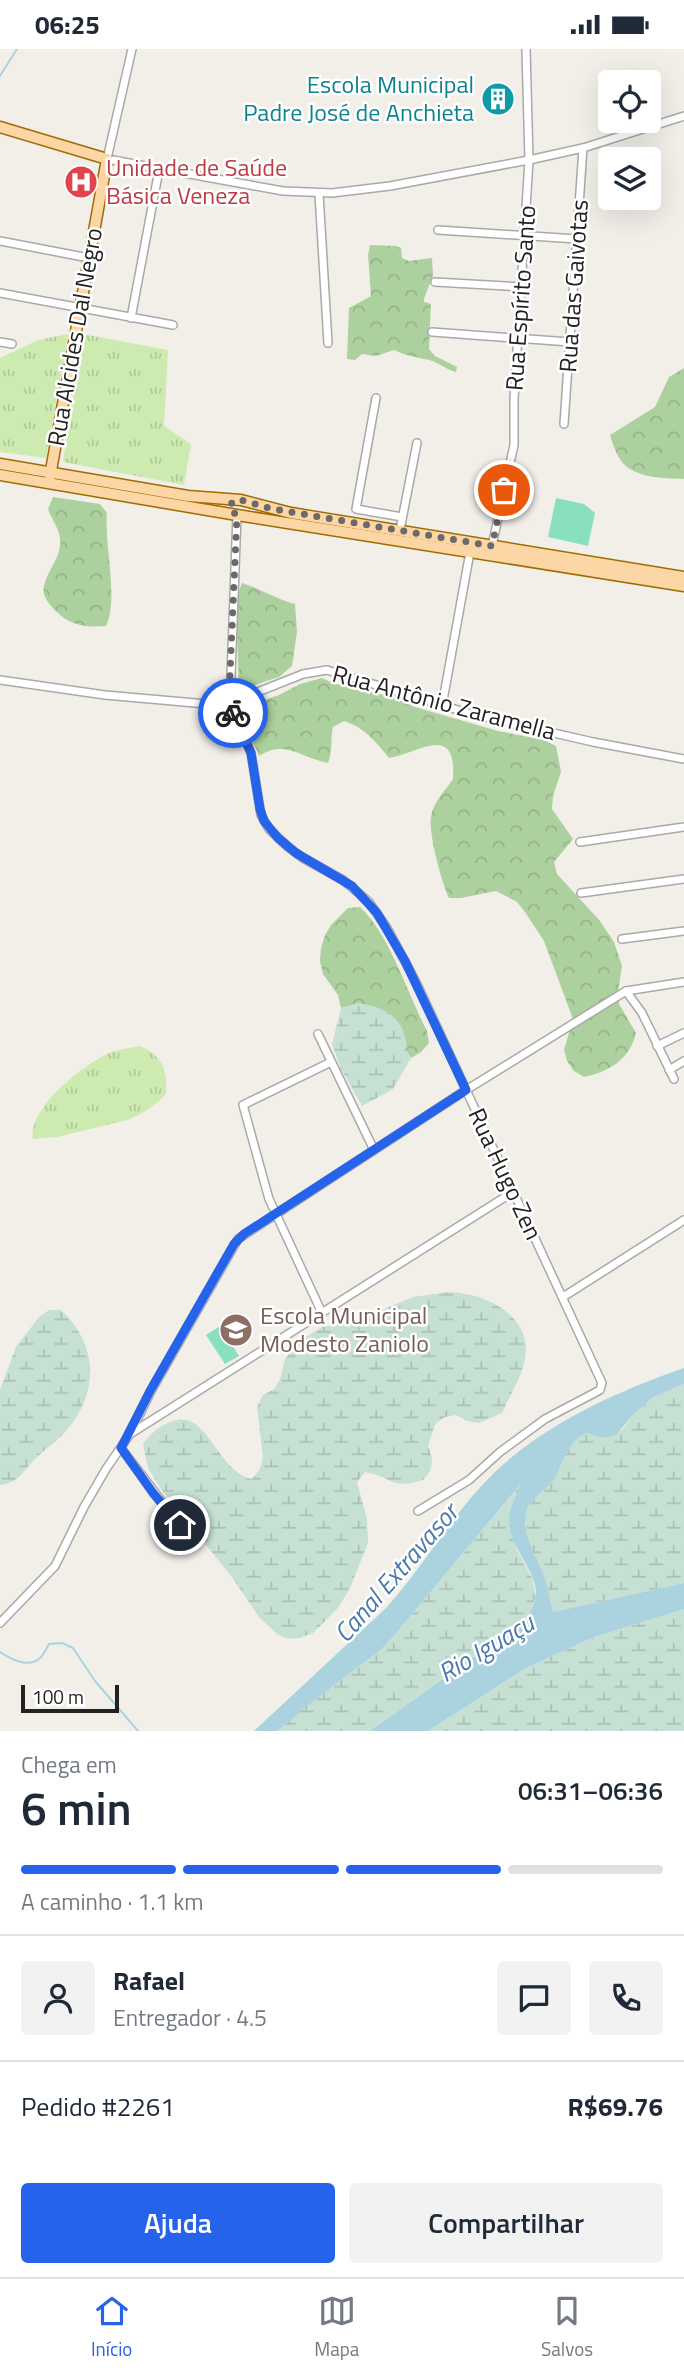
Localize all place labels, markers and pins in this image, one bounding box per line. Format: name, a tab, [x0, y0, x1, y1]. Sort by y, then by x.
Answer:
place label: Escola Municipal Padre José de Anchieta	[243, 66, 474, 130]
building icon: Escola Municipal Padre José de Anchieta	[479, 80, 517, 118]
place label: Unidade de Saúde Básica Veneza	[106, 149, 287, 213]
hospital icon: Unidade de Saúde Básica Veneza	[62, 163, 100, 201]
pin	[474, 460, 534, 520]
place label: Escola Municipal Modesto Zaniolo	[260, 1297, 429, 1361]
school or university icon: Escola Municipal Modesto Zaniolo	[217, 1311, 255, 1349]
pin	[150, 1495, 210, 1555]

